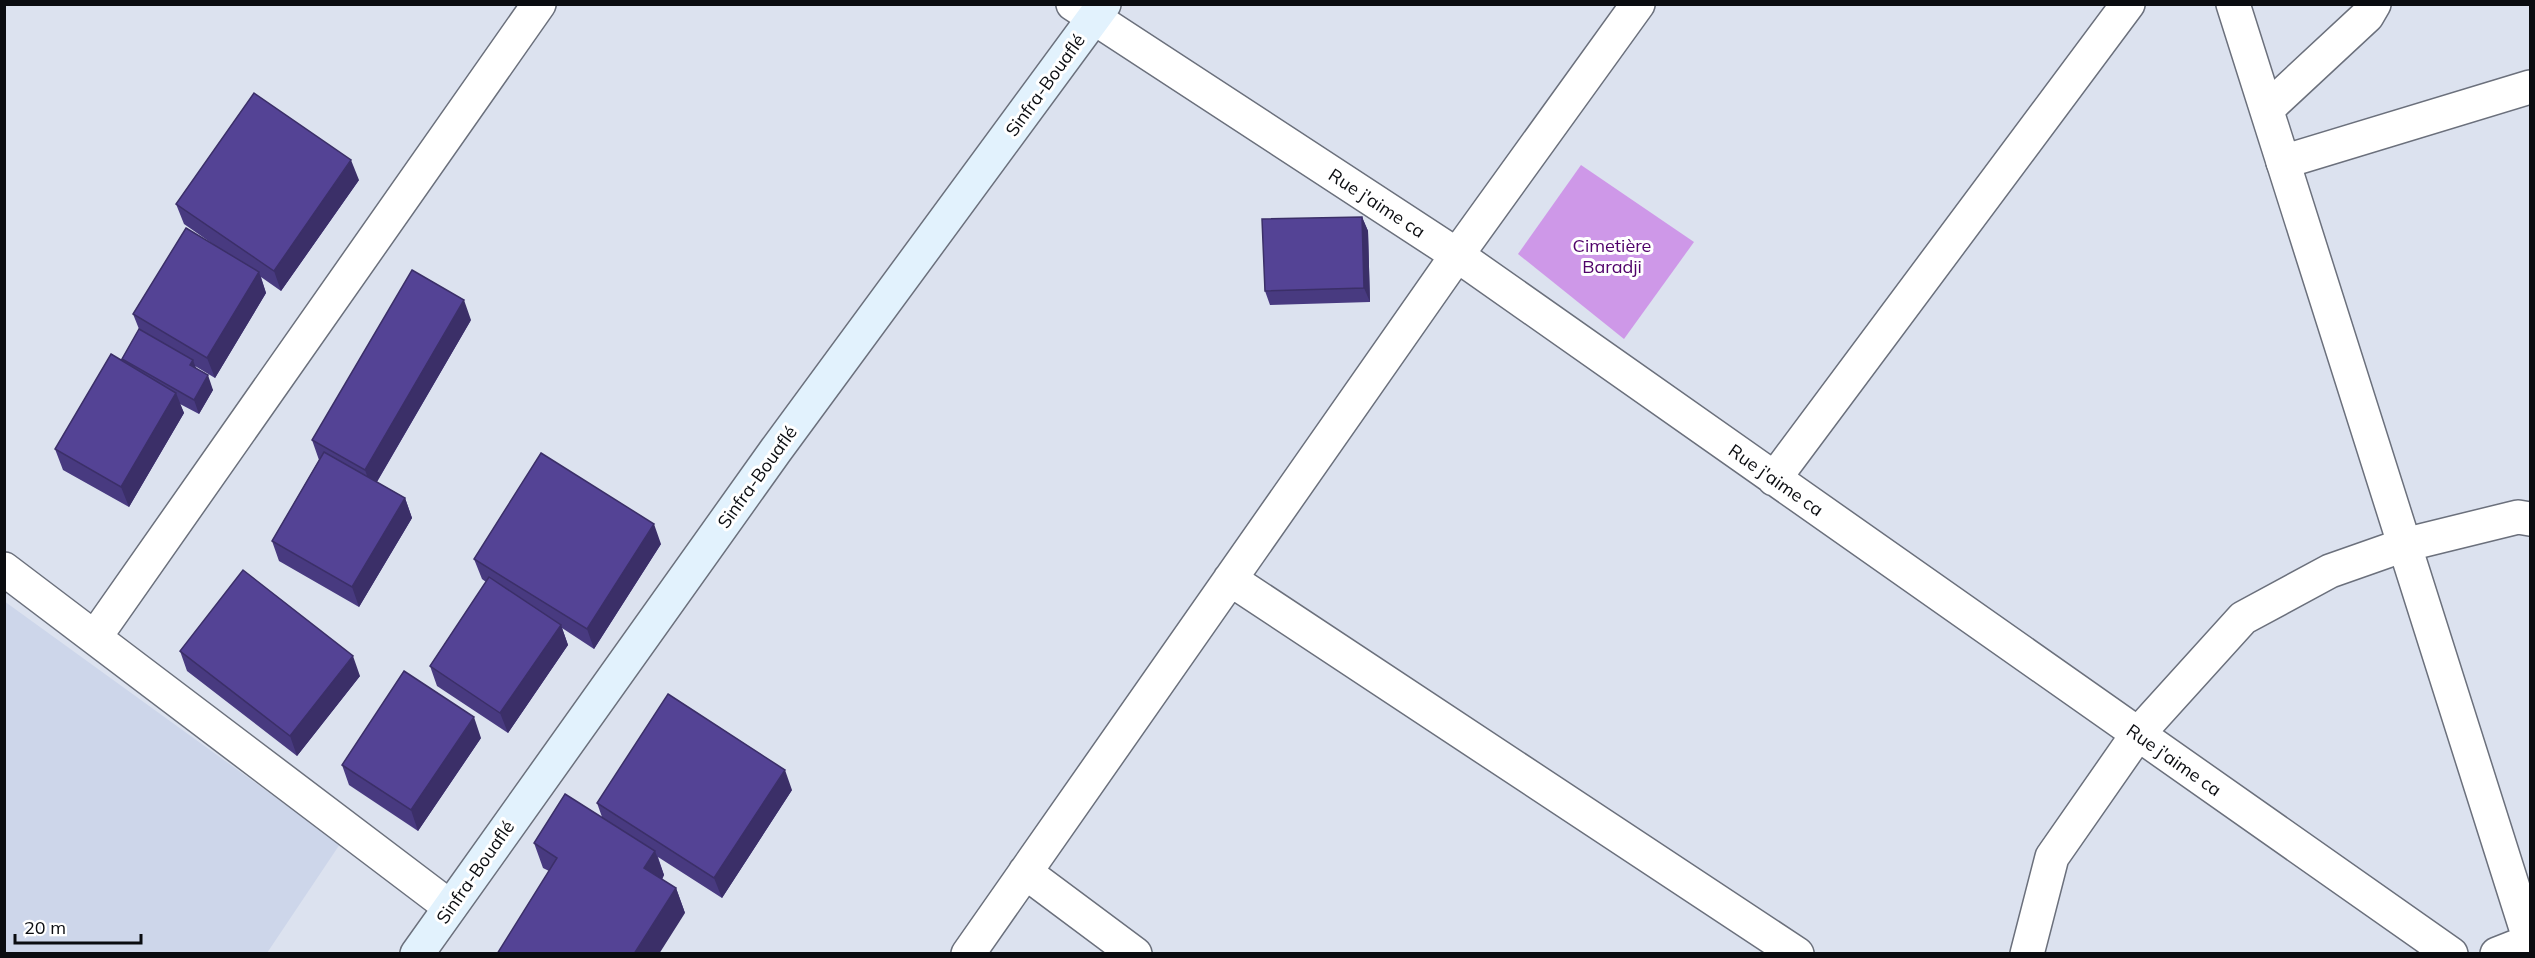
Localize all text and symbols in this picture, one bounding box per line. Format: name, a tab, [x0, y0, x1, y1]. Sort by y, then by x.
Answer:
street label: Sinfra-Bouaflé	[1000, 29, 1090, 141]
street label: Rue j'aime ca	[1324, 163, 1430, 243]
park label: Cimetière Baradji	[1573, 234, 1651, 278]
street label: Sinfra-Bouaflé	[712, 421, 802, 533]
street label: Rue j'aime ca	[1724, 439, 1828, 521]
street label: Rue j'aime ca	[2122, 719, 2226, 801]
street label: Sinfra-Bouaflé	[431, 816, 519, 928]
scale bar	[15, 907, 141, 945]
text: 20 m	[24, 916, 66, 939]

